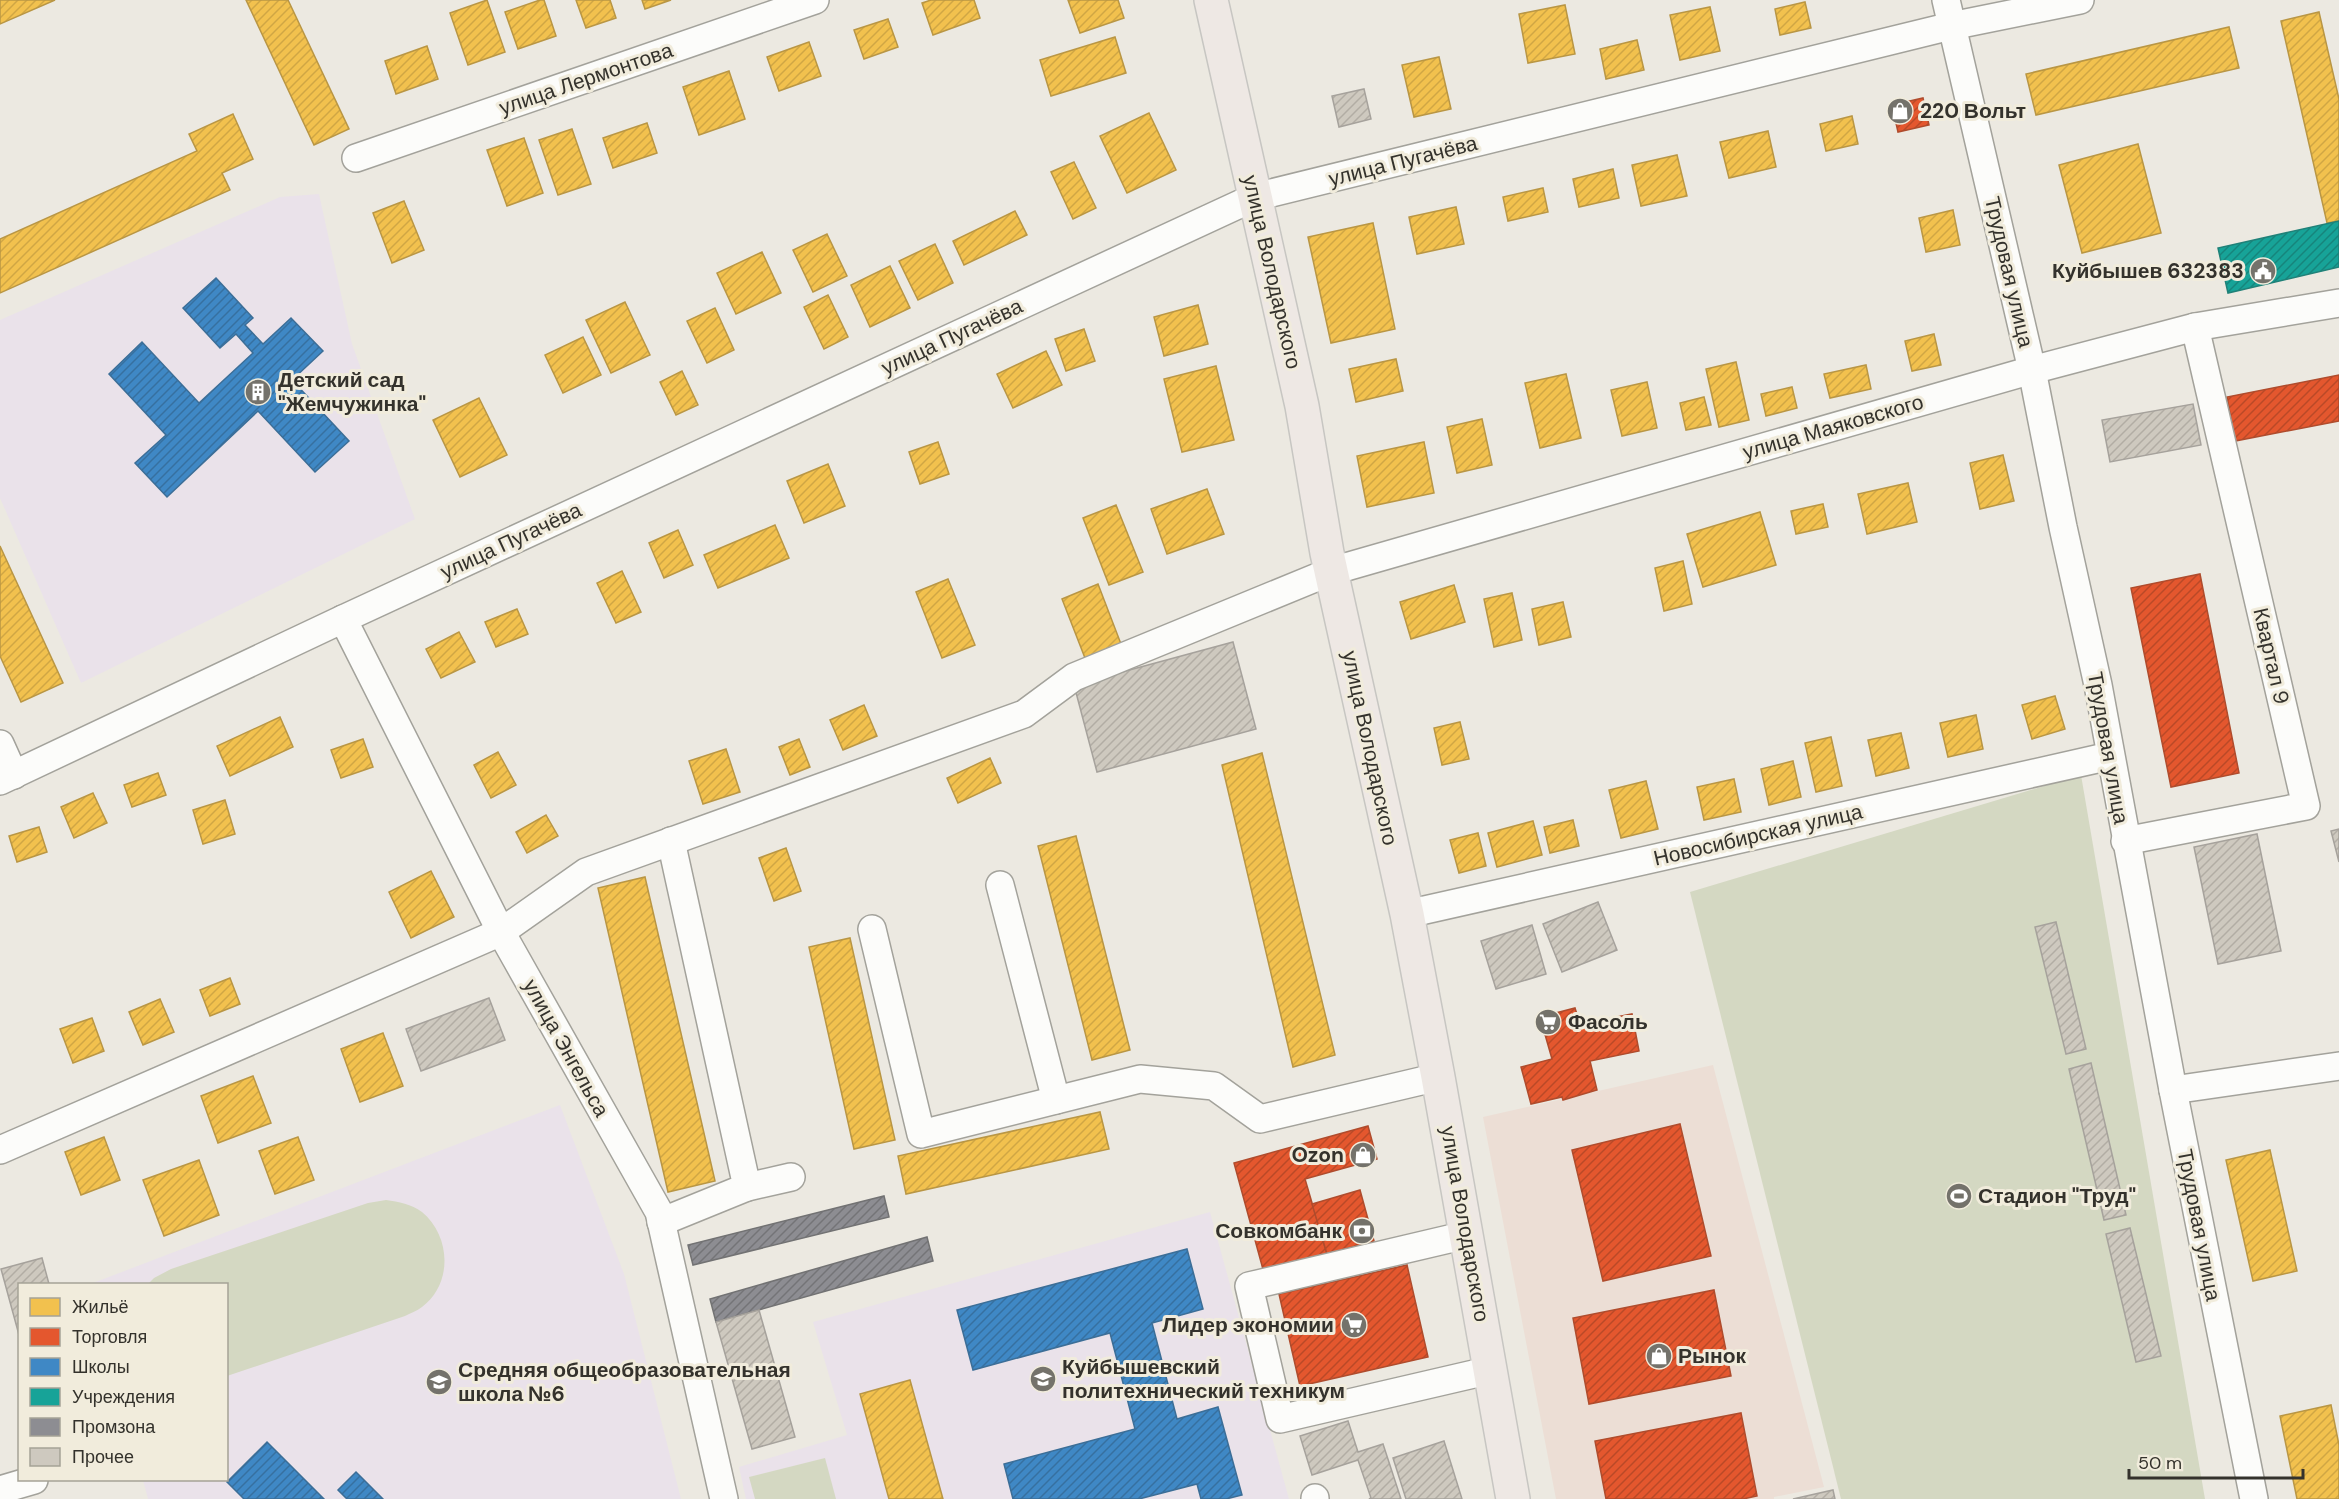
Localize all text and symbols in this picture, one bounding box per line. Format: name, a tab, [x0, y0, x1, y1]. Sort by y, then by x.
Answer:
street label: улица Лермонтова	[495, 36, 677, 122]
shop icon: 220 Вольт	[1885, 96, 1915, 126]
place label: 220 Вольт	[1920, 97, 2026, 125]
street label: улица Пугачёва	[1326, 129, 1481, 193]
street label: улица Володарского	[1236, 172, 1308, 372]
street label: Трудовая улица	[1978, 194, 2040, 351]
public building icon: Куйбышев 632383	[2248, 256, 2278, 286]
place label: Куйбышев 632383	[2052, 257, 2244, 285]
street label: улица Пугачёва	[877, 292, 1027, 382]
place label: Детский сад "Жемчужинка"	[278, 366, 426, 418]
building icon: Детский сад "Жемчужинка"	[243, 377, 273, 407]
street label: улица Маяковского	[1739, 388, 1927, 466]
street label: улица Пугачёва	[436, 496, 586, 586]
street label: Квартал 9	[2246, 605, 2296, 707]
street label: улица Володарского	[1336, 648, 1404, 848]
street label: Трудовая улица	[2081, 670, 2135, 827]
street label: Новосибирская улица	[1651, 797, 1866, 873]
street label: улица Энгельса	[517, 974, 616, 1122]
supermarket icon: Фасоль	[1533, 1007, 1563, 1037]
place label: Фасоль	[1568, 1008, 1648, 1036]
street label: улица Володарского	[1434, 1124, 1496, 1324]
shop icon: Ozon	[1348, 1140, 1378, 1170]
place label: Ozon	[1291, 1141, 1344, 1169]
street label: Трудовая улица	[2171, 1147, 2228, 1304]
sports icon: Стадион "Труд"	[1944, 1181, 1974, 1211]
place label: Стадион "Труд"	[1978, 1182, 2136, 1210]
bank icon: Совкомбанк	[1347, 1216, 1377, 1246]
place label: Совкомбанк	[1215, 1217, 1342, 1245]
legend	[18, 1283, 228, 1481]
text: Жильё	[72, 1295, 129, 1319]
supermarket icon: Лидер экономии	[1339, 1310, 1369, 1340]
place label: Лидер экономии	[1162, 1311, 1334, 1339]
text: Торговля	[72, 1325, 147, 1349]
shop icon: Рынок	[1644, 1341, 1674, 1371]
place label: Рынок	[1678, 1342, 1746, 1370]
place label: Куйбышевский политехнический техникум	[1062, 1353, 1345, 1405]
text: Школы	[72, 1355, 130, 1379]
place label: Средняя общеобразовательная школа №6	[458, 1356, 791, 1408]
school or university icon: Куйбышевский политехнический техникум	[1028, 1364, 1058, 1394]
school or university icon: Средняя общеобразовательная школа №6	[424, 1367, 454, 1397]
text: Учреждения	[72, 1385, 175, 1409]
text: Промзона	[72, 1415, 156, 1439]
scale bar	[2129, 1442, 2303, 1480]
text: Прочее	[72, 1445, 134, 1469]
text: 50 m	[2138, 1451, 2182, 1475]

